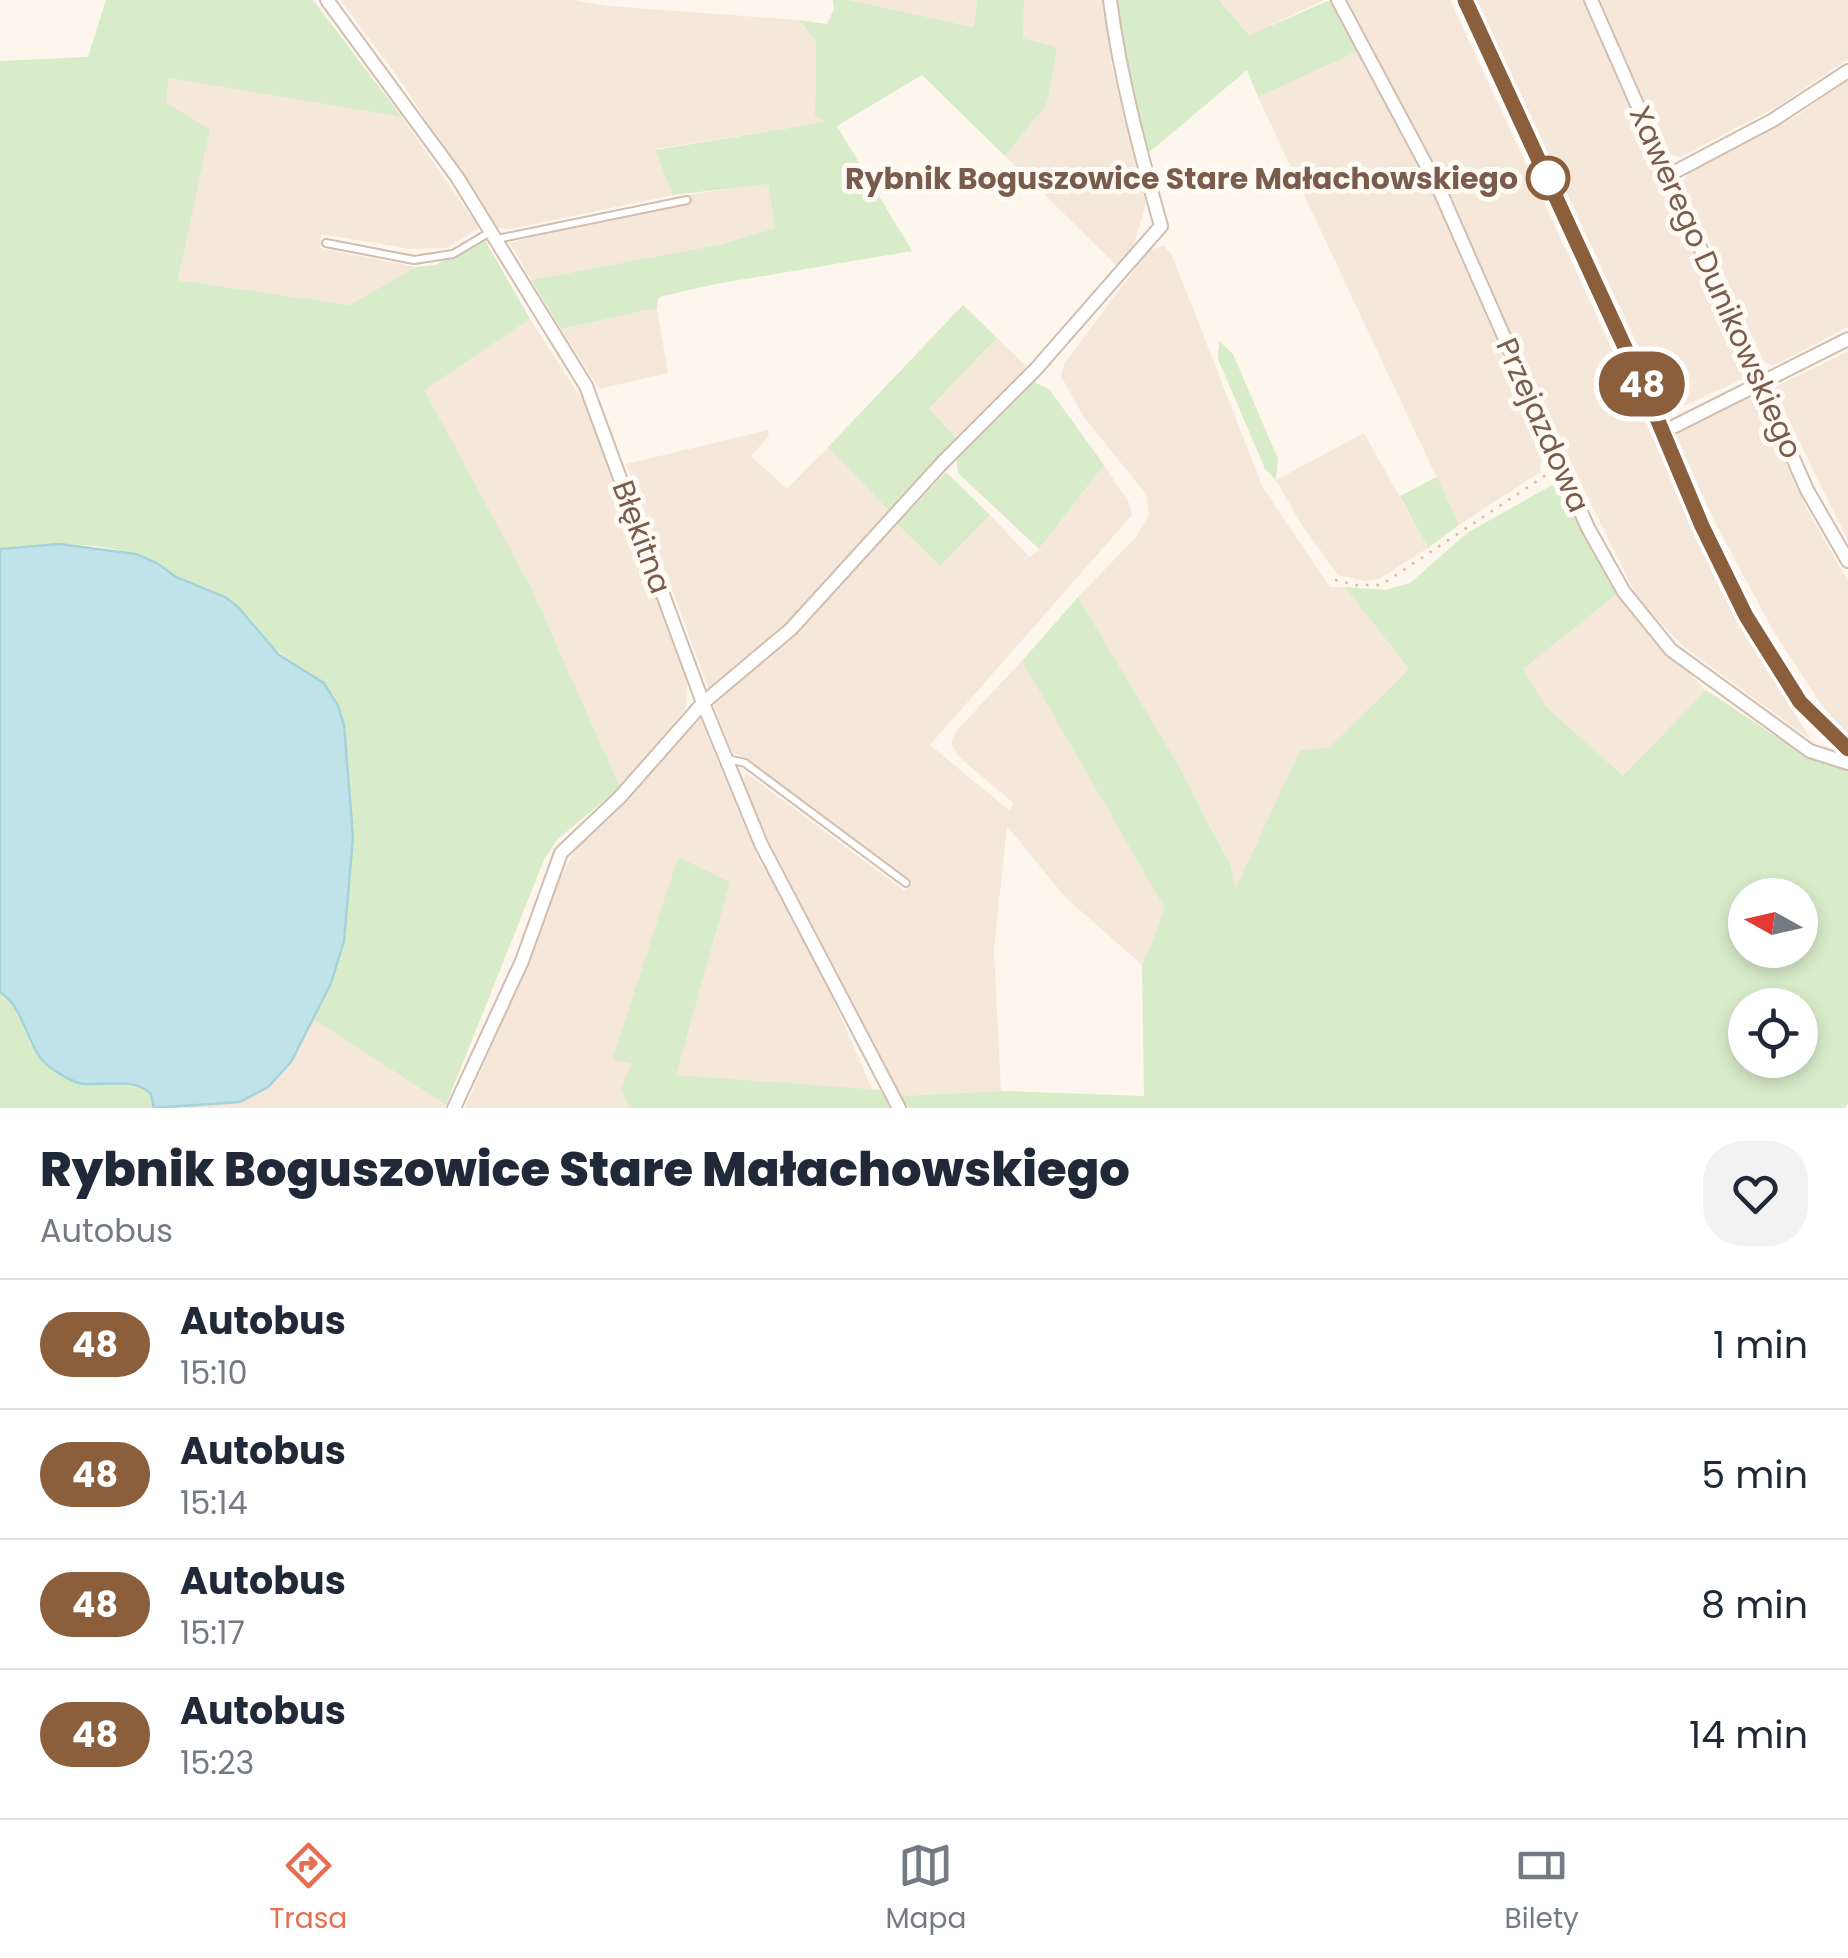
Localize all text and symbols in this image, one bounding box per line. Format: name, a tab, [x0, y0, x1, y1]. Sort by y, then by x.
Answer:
street label: Xawerego Dunikowskiego	[1619, 99, 1813, 465]
place label: Rybnik Boguszowice Stare Małachowskiego	[845, 157, 1518, 200]
marker: Rybnik Boguszowice Stare Małachowskiego	[1527, 157, 1569, 199]
street label: Przejazdowa	[1485, 331, 1601, 519]
line badge: 48	[1597, 352, 1687, 416]
text: 48	[1619, 360, 1665, 409]
street label: Błękitna	[602, 474, 682, 600]
north arrow	[1728, 878, 1818, 968]
map controls	[1728, 878, 1818, 1078]
button: locate	[1728, 988, 1818, 1078]
text: Rybnik Boguszowice Stare Małachowskiego	[40, 1136, 1130, 1203]
button: heart	[1703, 1141, 1808, 1246]
text: Autobus	[40, 1208, 173, 1253]
text: Autobus	[180, 1294, 346, 1347]
text: 1 min	[1713, 1318, 1808, 1371]
text: 48	[72, 1320, 118, 1369]
text: 15:10	[180, 1350, 248, 1395]
text: Autobus	[180, 1424, 346, 1477]
text: 5 min	[1701, 1448, 1808, 1501]
text: 48	[72, 1450, 118, 1499]
text: 15:14	[180, 1480, 248, 1525]
text: Autobus	[180, 1554, 346, 1607]
text: 8 min	[1701, 1578, 1808, 1631]
text: 48	[72, 1580, 118, 1629]
text: 15:17	[180, 1610, 245, 1655]
text: Autobus	[180, 1684, 346, 1737]
text: 14 min	[1689, 1708, 1808, 1761]
text: 48	[72, 1710, 118, 1759]
text: 15:23	[180, 1740, 254, 1785]
tab: Trasa	[269, 1838, 347, 1940]
tab: Mapa	[885, 1838, 966, 1940]
tab: Bilety	[1505, 1838, 1579, 1940]

